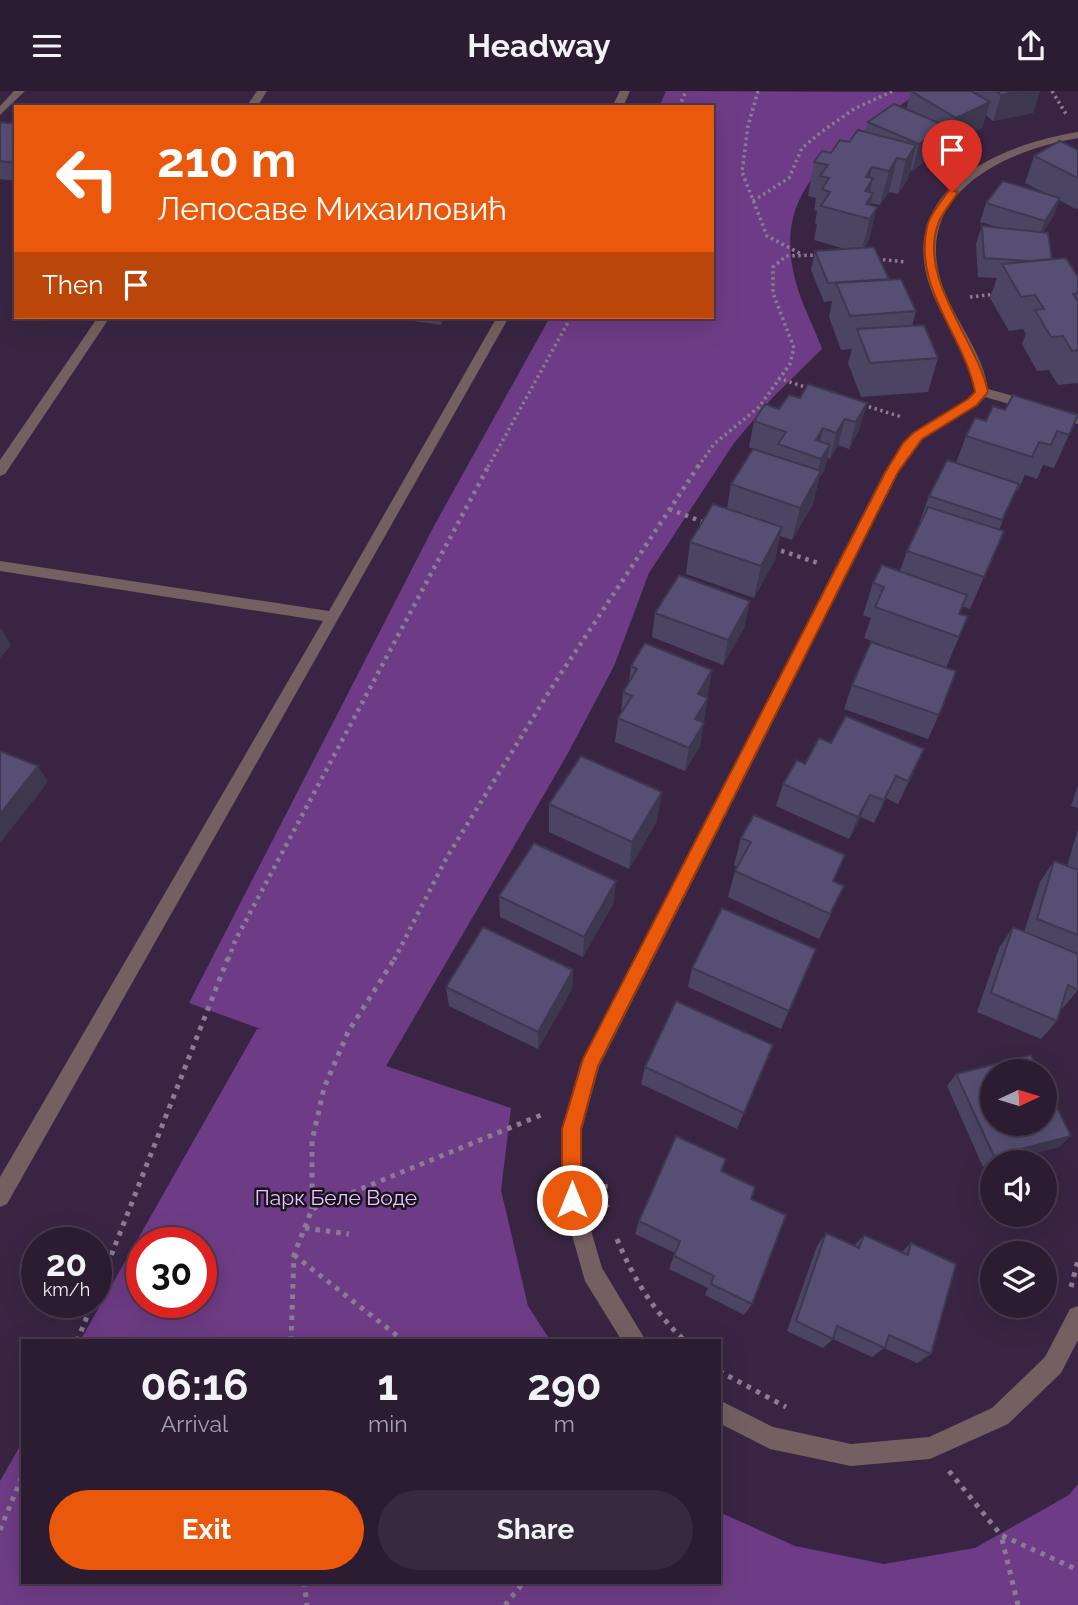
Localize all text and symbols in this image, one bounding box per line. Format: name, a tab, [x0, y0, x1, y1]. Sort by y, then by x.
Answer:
icon: menu	[28, 27, 66, 65]
text: Headway	[467, 27, 611, 64]
icon: share	[1012, 27, 1050, 65]
pin	[922, 120, 982, 192]
text: 210 m	[157, 131, 296, 188]
icon: arrive	[933, 131, 971, 169]
icon: left	[42, 133, 133, 224]
text: Лепосаве Михаиловић	[157, 190, 507, 227]
icon: arrive	[117, 266, 155, 304]
text: Then	[42, 270, 103, 300]
north arrow	[980, 1059, 1057, 1136]
map controls	[980, 1059, 1057, 1318]
button: sound	[980, 1150, 1057, 1227]
position arrow	[535, 1163, 609, 1237]
park label: Парк Беле Воде	[255, 1185, 417, 1210]
speed limit sign: 30	[126, 1227, 217, 1318]
button: layers	[980, 1241, 1057, 1318]
text: 20	[46, 1243, 87, 1284]
text: km/h	[43, 1279, 90, 1300]
text: 06:16	[141, 1361, 248, 1410]
text: 1	[377, 1361, 398, 1410]
text: 290	[527, 1361, 601, 1410]
text: Arrival	[161, 1410, 228, 1437]
text: min	[368, 1410, 408, 1437]
text: m	[554, 1410, 575, 1437]
button: Exit	[49, 1490, 364, 1570]
button: Share	[378, 1490, 693, 1570]

